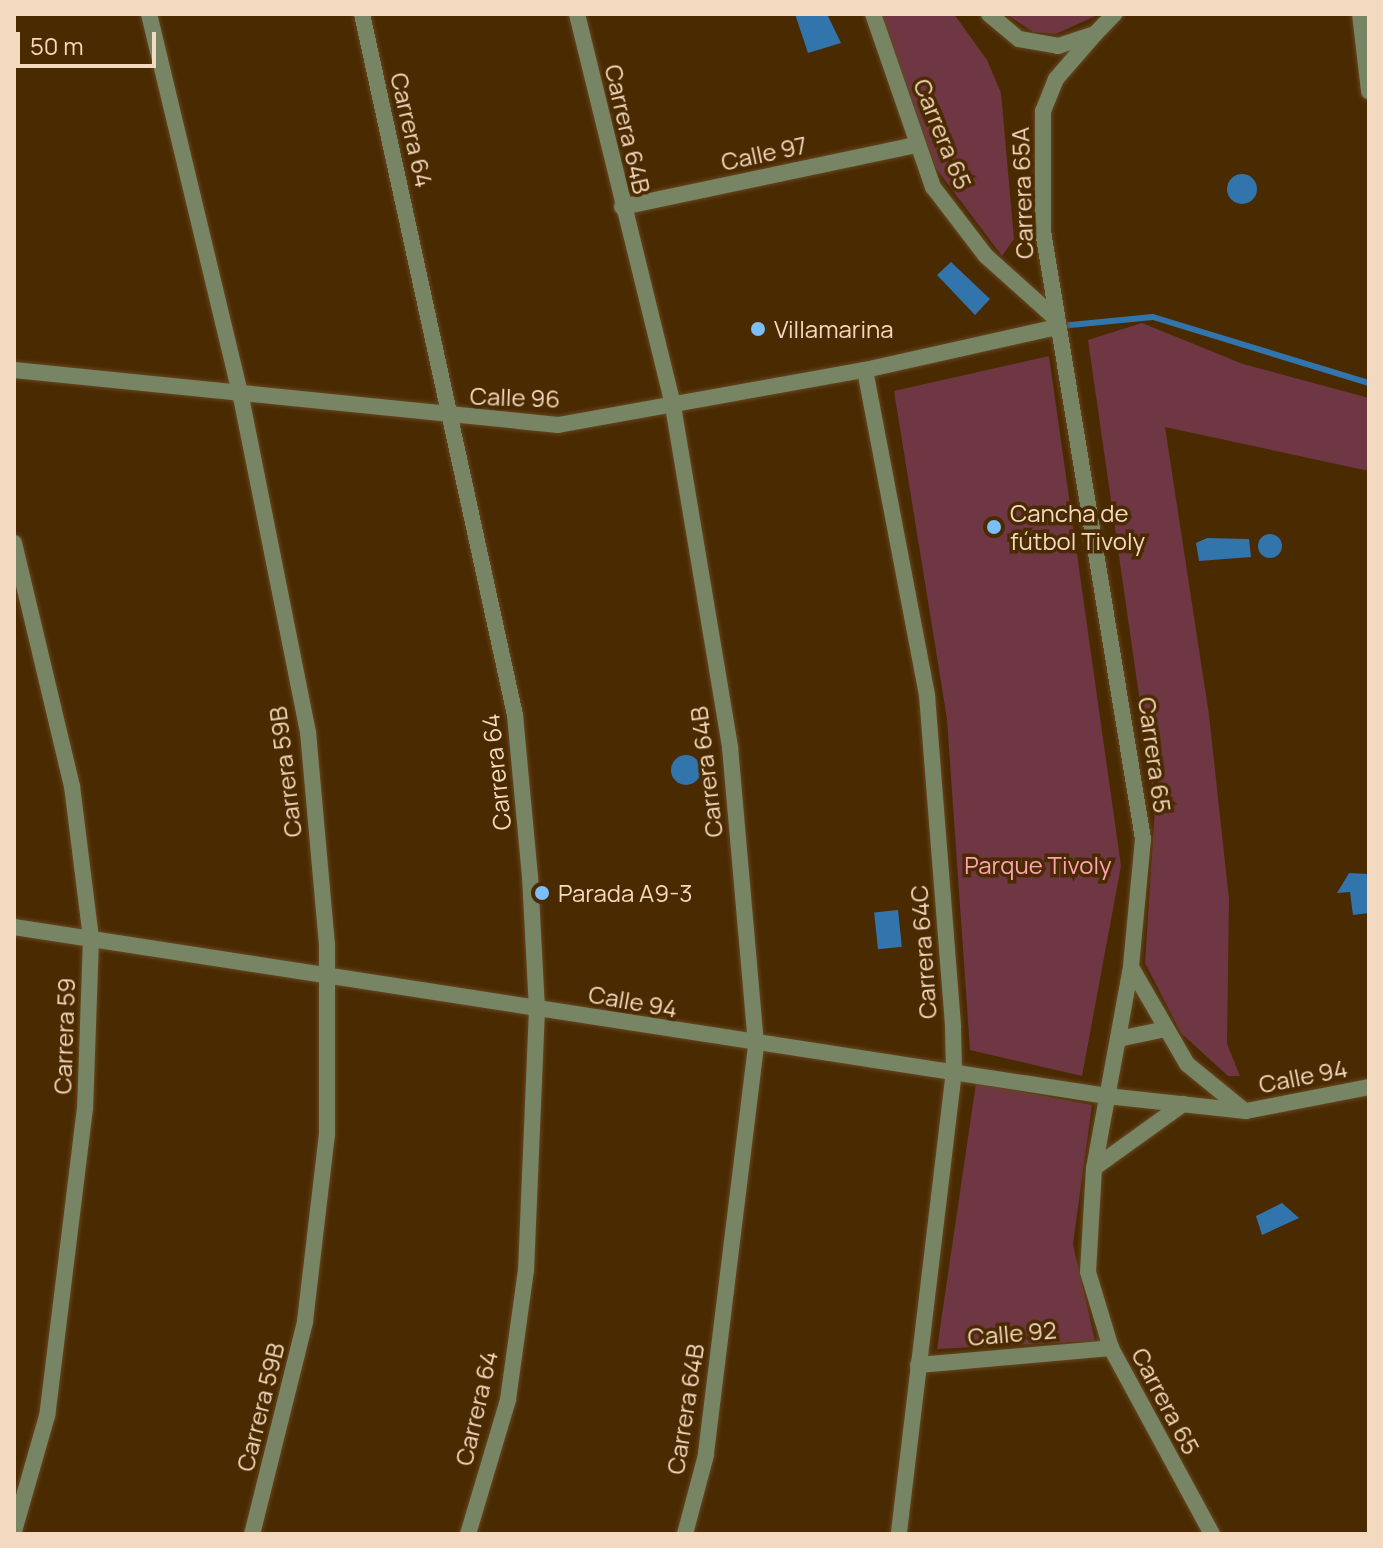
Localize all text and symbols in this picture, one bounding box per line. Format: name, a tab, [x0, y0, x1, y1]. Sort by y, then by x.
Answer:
scale bar	[20, 16, 160, 66]
text: 50 m	[30, 29, 84, 62]
street label: Carrera 64B	[599, 62, 657, 196]
street label: Carrera 64	[385, 70, 439, 190]
street label: Carrera 65	[908, 75, 978, 193]
street label: Carrera 65A	[1005, 127, 1039, 259]
street label: Calle 97	[718, 130, 810, 176]
place label: Villamarina	[774, 315, 894, 343]
marker: Villamarina	[749, 320, 767, 338]
street label: Calle 96	[469, 381, 561, 413]
place label: Cancha de fútbol Tivoly	[1010, 499, 1145, 555]
marker: Cancha de fútbol Tivoly	[985, 518, 1003, 536]
street label: Carrera 65	[1133, 695, 1177, 815]
street label: Carrera 59B	[263, 705, 307, 839]
street label: Carrera 64B	[684, 705, 728, 839]
street label: Carrera 64	[476, 712, 516, 832]
park label: Parque Tivoly	[964, 851, 1112, 879]
place label: Parada A9-3	[558, 879, 693, 907]
marker: Parada A9-3	[533, 884, 551, 902]
street label: Carrera 64C	[904, 884, 942, 1020]
street label: Carrera 59	[48, 977, 80, 1095]
street label: Calle 94	[586, 979, 680, 1023]
street label: Calle 94	[1256, 1053, 1350, 1099]
street label: Calle 92	[966, 1315, 1058, 1351]
street label: Carrera 59B	[230, 1340, 290, 1474]
street label: Carrera 64B	[660, 1342, 710, 1476]
street label: Carrera 65	[1126, 1343, 1206, 1459]
street label: Carrera 64	[449, 1348, 503, 1468]

